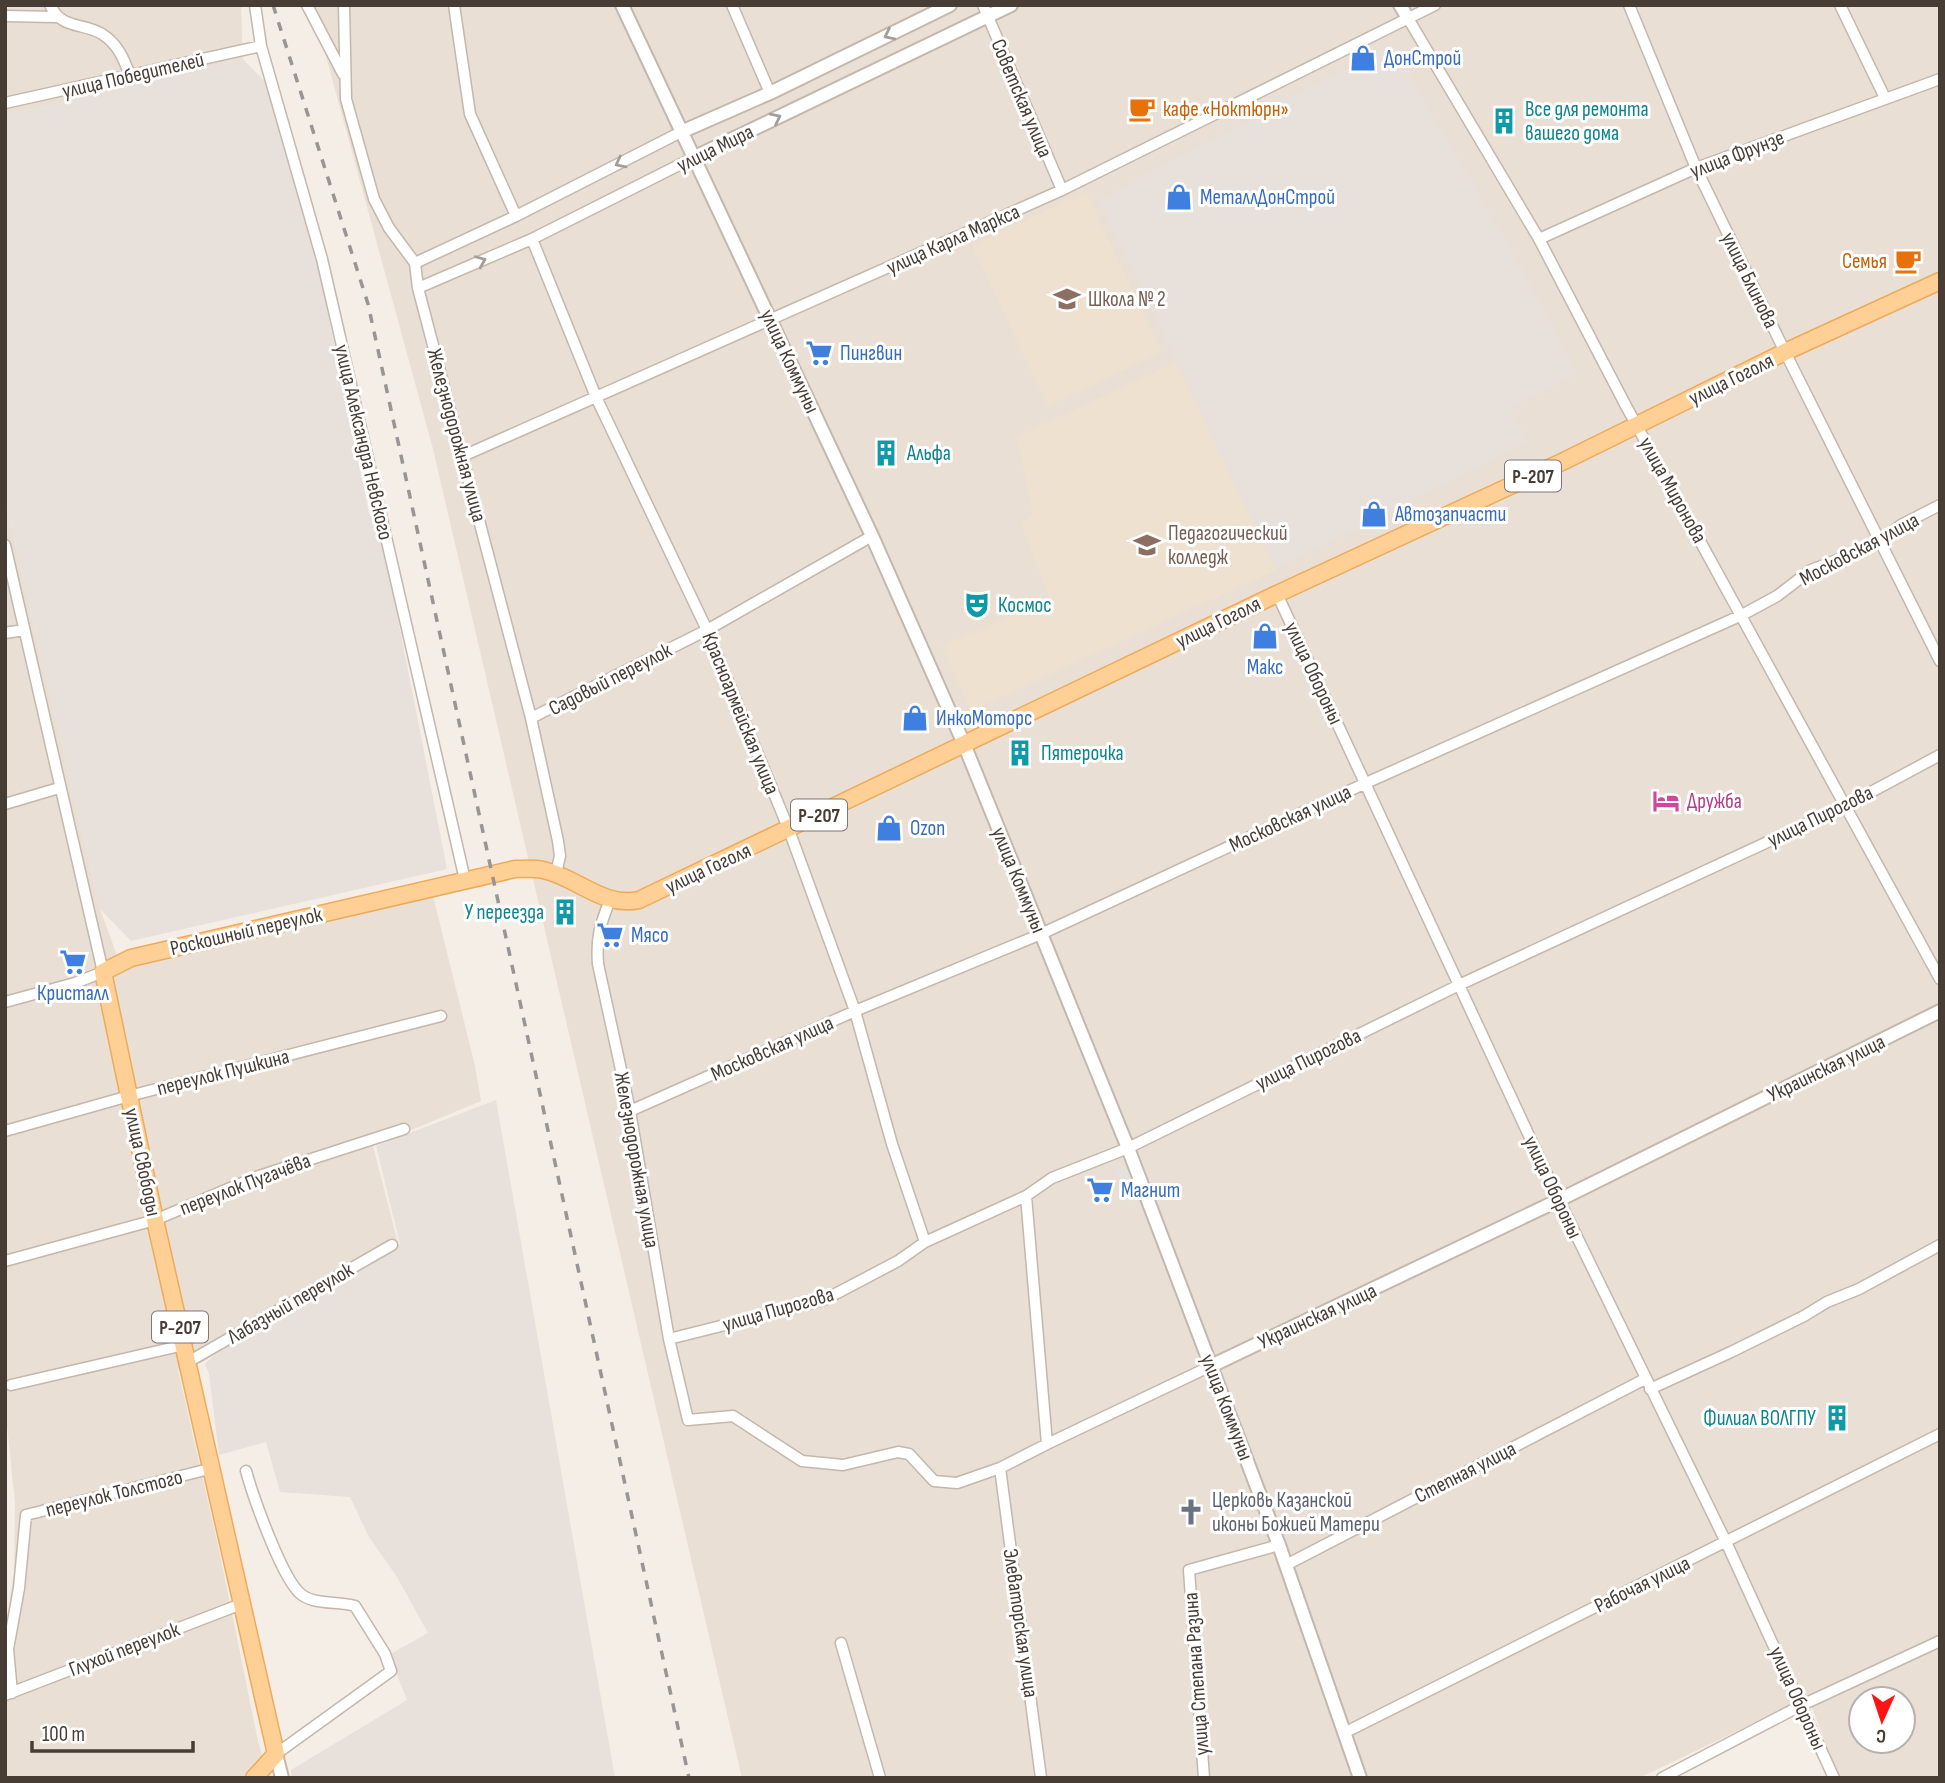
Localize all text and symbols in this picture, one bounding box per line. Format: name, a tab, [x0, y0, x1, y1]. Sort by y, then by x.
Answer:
one-way arrow	[884, 27, 896, 41]
street label: Советская улица	[985, 35, 1058, 161]
shop icon: ДонСтрой	[1348, 43, 1378, 73]
place label: ДонСтрой	[1384, 46, 1461, 71]
street label: улица Победителей	[60, 47, 207, 104]
cafe icon: кафе «Ноктюрн»	[1127, 94, 1157, 124]
place label: кафе «Ноктюрн»	[1163, 97, 1289, 122]
place label: Все для ремонта вашего дома	[1525, 97, 1649, 146]
building icon: Все для ремонта вашего дома	[1489, 106, 1519, 136]
one-way arrow	[769, 112, 782, 126]
street label: улица Мира	[673, 119, 758, 178]
street label: улица Фрунзе	[1686, 125, 1788, 184]
one-way arrow	[615, 155, 627, 169]
shop icon: МеталлДонСтрой	[1164, 182, 1194, 212]
place label: МеталлДонСтрой	[1200, 185, 1335, 210]
street label: улица Карла Маркса	[883, 199, 1024, 280]
street label: улица Блинова	[1716, 228, 1784, 332]
cafe icon: Семья	[1893, 246, 1923, 276]
place label: Семья	[1842, 249, 1887, 274]
one-way arrow	[474, 255, 486, 269]
school or university icon: Школа № 2	[1052, 284, 1082, 314]
place label: Школа № 2	[1088, 287, 1166, 312]
street label: улица Коммуны	[755, 305, 824, 417]
supermarket icon: Пингвин	[804, 338, 834, 368]
place label: Пингвин	[840, 341, 902, 366]
street label: улица Александра Невского	[329, 342, 398, 542]
street label: Железнодорожная улица	[421, 346, 492, 525]
street label: улица Гоголя	[1685, 348, 1778, 411]
street label: улица Миронова	[1633, 433, 1712, 548]
building icon: Альфа	[871, 438, 901, 468]
place label: Альфа	[906, 441, 951, 466]
road number: Р-207	[1505, 461, 1561, 491]
shop icon: Автозапчасти	[1359, 499, 1389, 529]
place label: Автозапчасти	[1394, 502, 1506, 527]
street label: Московская улица	[1795, 508, 1923, 591]
place label: Педагогический колледж	[1168, 521, 1288, 570]
school or university icon: Педагогический колледж	[1132, 530, 1162, 560]
theatre icon: Космос	[962, 590, 992, 620]
street label: улица Гоголя	[1172, 591, 1265, 654]
place label: Космос	[998, 593, 1052, 618]
street label: улица Обороны	[1279, 618, 1348, 728]
shop icon: Макс	[1250, 621, 1280, 651]
street label: Красноармейская улица	[697, 628, 785, 798]
street label: Садовый переулок	[545, 638, 676, 721]
place label: Макс	[1247, 655, 1283, 680]
shop icon: ИнкоМоторс	[900, 703, 930, 733]
place label: ИнкоМоторс	[936, 706, 1032, 731]
building icon: Пятерочка	[1005, 738, 1035, 768]
place label: Пятерочка	[1041, 741, 1124, 766]
street label: Московская улица	[1225, 779, 1355, 858]
street label: улица Пирогова	[1763, 780, 1877, 853]
hotel icon: Дружба	[1651, 786, 1681, 816]
place label: Дружба	[1687, 789, 1742, 814]
road number: Р-207	[791, 800, 847, 830]
shop icon: Ozon	[874, 813, 904, 843]
place label: Ozon	[910, 816, 945, 841]
street label: улица Коммуны	[986, 824, 1051, 937]
street label: улица Гоголя	[662, 838, 755, 899]
building icon: У переезда	[550, 897, 580, 927]
place label: У переезда	[464, 900, 544, 925]
street label: Роскошный переулок	[168, 902, 325, 961]
supermarket icon: Мясо	[595, 920, 625, 950]
place label: Мясо	[631, 923, 669, 948]
supermarket icon: Кристалл	[58, 947, 88, 977]
place label: Кристалл	[37, 981, 109, 1006]
street label: Московская улица	[707, 1010, 837, 1087]
street label: улица Пирогова	[1251, 1023, 1365, 1096]
street label: Украинская улица	[1763, 1029, 1889, 1108]
street label: переулок Пушкина	[154, 1044, 292, 1101]
street label: Железнодорожная улица	[609, 1070, 664, 1250]
street label: улица Свободы	[119, 1106, 166, 1219]
street label: улица Обороны	[1518, 1132, 1587, 1242]
street label: переулок Пугачёва	[176, 1148, 314, 1221]
supermarket icon: Магнит	[1085, 1175, 1115, 1205]
place label: Магнит	[1121, 1178, 1180, 1203]
street label: Лабазный переулок	[222, 1257, 358, 1350]
street label: Украинская улица	[1254, 1278, 1381, 1355]
street label: улица Пирогова	[720, 1282, 837, 1337]
road number: Р-207	[152, 1312, 208, 1343]
street label: улица Коммуны	[1195, 1351, 1258, 1464]
building icon: Филиал ВОЛГПУ	[1822, 1403, 1852, 1433]
place label: Филиал ВОЛГПУ	[1703, 1406, 1816, 1431]
street label: Степная улица	[1410, 1436, 1520, 1509]
street label: переулок Толстого	[43, 1464, 185, 1523]
place label: Церковь Казанской иконы Божией Матери	[1212, 1488, 1380, 1537]
church icon: Церковь Казанской иконы Божией Матери	[1176, 1497, 1206, 1527]
street label: Элеваторская улица	[998, 1547, 1043, 1699]
street label: Рабочая улица	[1590, 1551, 1694, 1618]
street label: улица Степана Разина	[1178, 1592, 1215, 1756]
street label: Глухой переулок	[65, 1617, 183, 1682]
street label: улица Обороны	[1764, 1643, 1831, 1754]
north arrow	[1847, 1685, 1917, 1755]
scale bar	[32, 1710, 192, 1754]
text: 100 m	[42, 1722, 85, 1747]
text: С	[1875, 1724, 1887, 1747]

